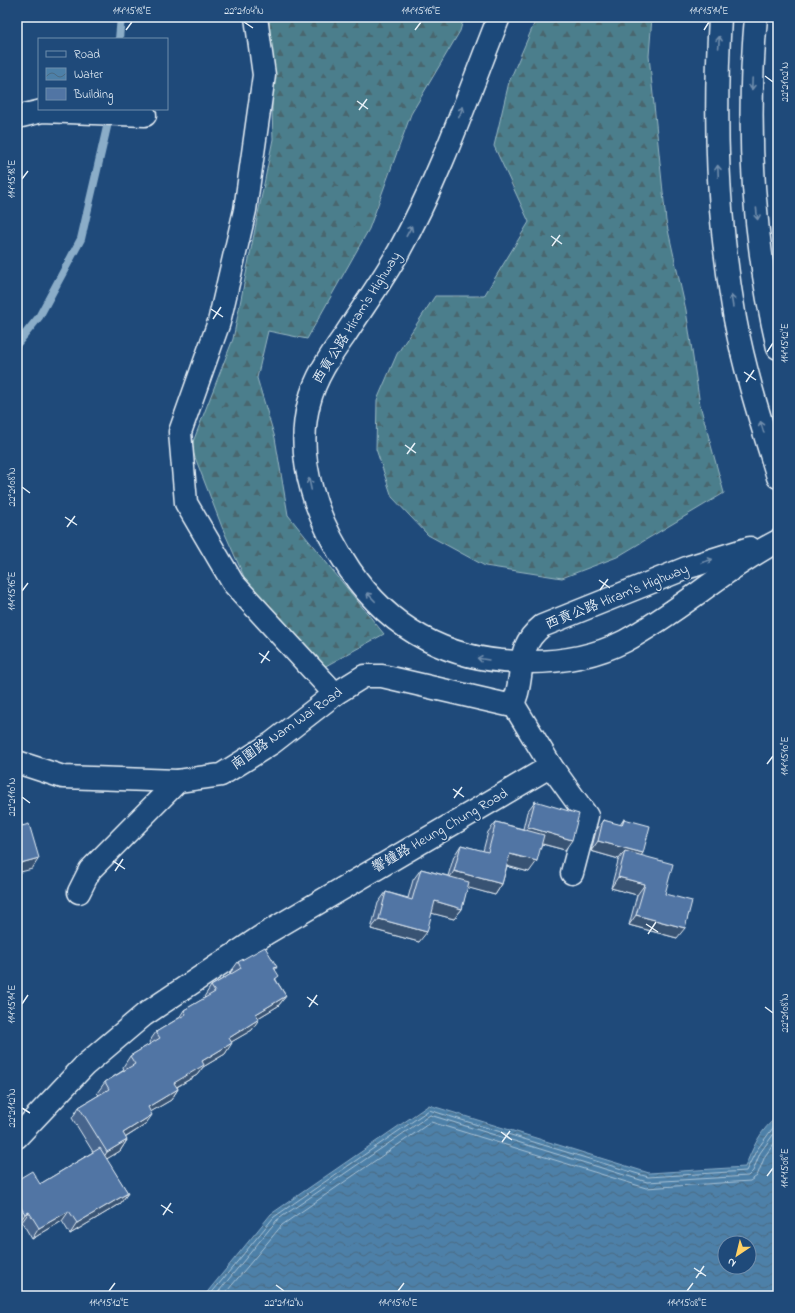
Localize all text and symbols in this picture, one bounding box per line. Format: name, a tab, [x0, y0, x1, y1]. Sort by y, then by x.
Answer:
text: 114°15'18"E	[113, 4, 151, 19]
text: 22°21'04"N	[224, 4, 264, 19]
text: 114°15'16"E	[401, 4, 441, 19]
text: 114°15'14"E	[690, 4, 728, 19]
one-way arrow	[715, 36, 723, 49]
legend	[38, 38, 168, 110]
text: Road	[74, 46, 100, 64]
text: 22°21'02"N	[778, 62, 793, 102]
text: Water	[74, 66, 103, 84]
one-way arrow	[748, 77, 756, 90]
text: Building	[73, 86, 113, 105]
one-way arrow	[458, 106, 465, 118]
text: 114°15'18"E	[5, 160, 20, 198]
one-way arrow	[714, 165, 721, 178]
one-way arrow	[753, 207, 760, 220]
one-way arrow	[406, 225, 414, 237]
street label: 西貢公路 Hiram's Highway	[308, 248, 407, 389]
one-way arrow	[728, 294, 736, 307]
text: 114°15'12"E	[778, 323, 793, 363]
one-way arrow	[758, 421, 765, 434]
text: 22°21'08"N	[5, 467, 20, 506]
one-way arrow	[306, 477, 314, 490]
one-way arrow	[701, 557, 714, 564]
street label: 西貢公路 Hiram's Highway	[542, 559, 692, 636]
text: 114°15'16"E	[5, 571, 20, 611]
one-way arrow	[366, 592, 376, 602]
one-way arrow	[476, 655, 489, 663]
street label: 南圍路 Nam Wai Road	[227, 683, 347, 775]
text: 114°15'10"E	[778, 736, 793, 776]
text: 22°21'10"N	[5, 778, 20, 816]
street label: 響鐘路 Heung Chung Road	[368, 783, 513, 879]
text: 114°15'14"E	[5, 985, 20, 1023]
text: 22°21'08"N	[778, 993, 793, 1032]
text: 22°21'12"N	[5, 1088, 20, 1128]
text: 114°15'08"E	[778, 1148, 793, 1188]
north arrow	[717, 1235, 757, 1275]
text: N	[724, 1254, 739, 1271]
text: 114°15'12"E	[89, 1296, 129, 1311]
text: 22°21'12"N	[264, 1296, 304, 1311]
text: 114°15'10"E	[378, 1296, 418, 1311]
text: 114°15'08"E	[667, 1296, 707, 1311]

